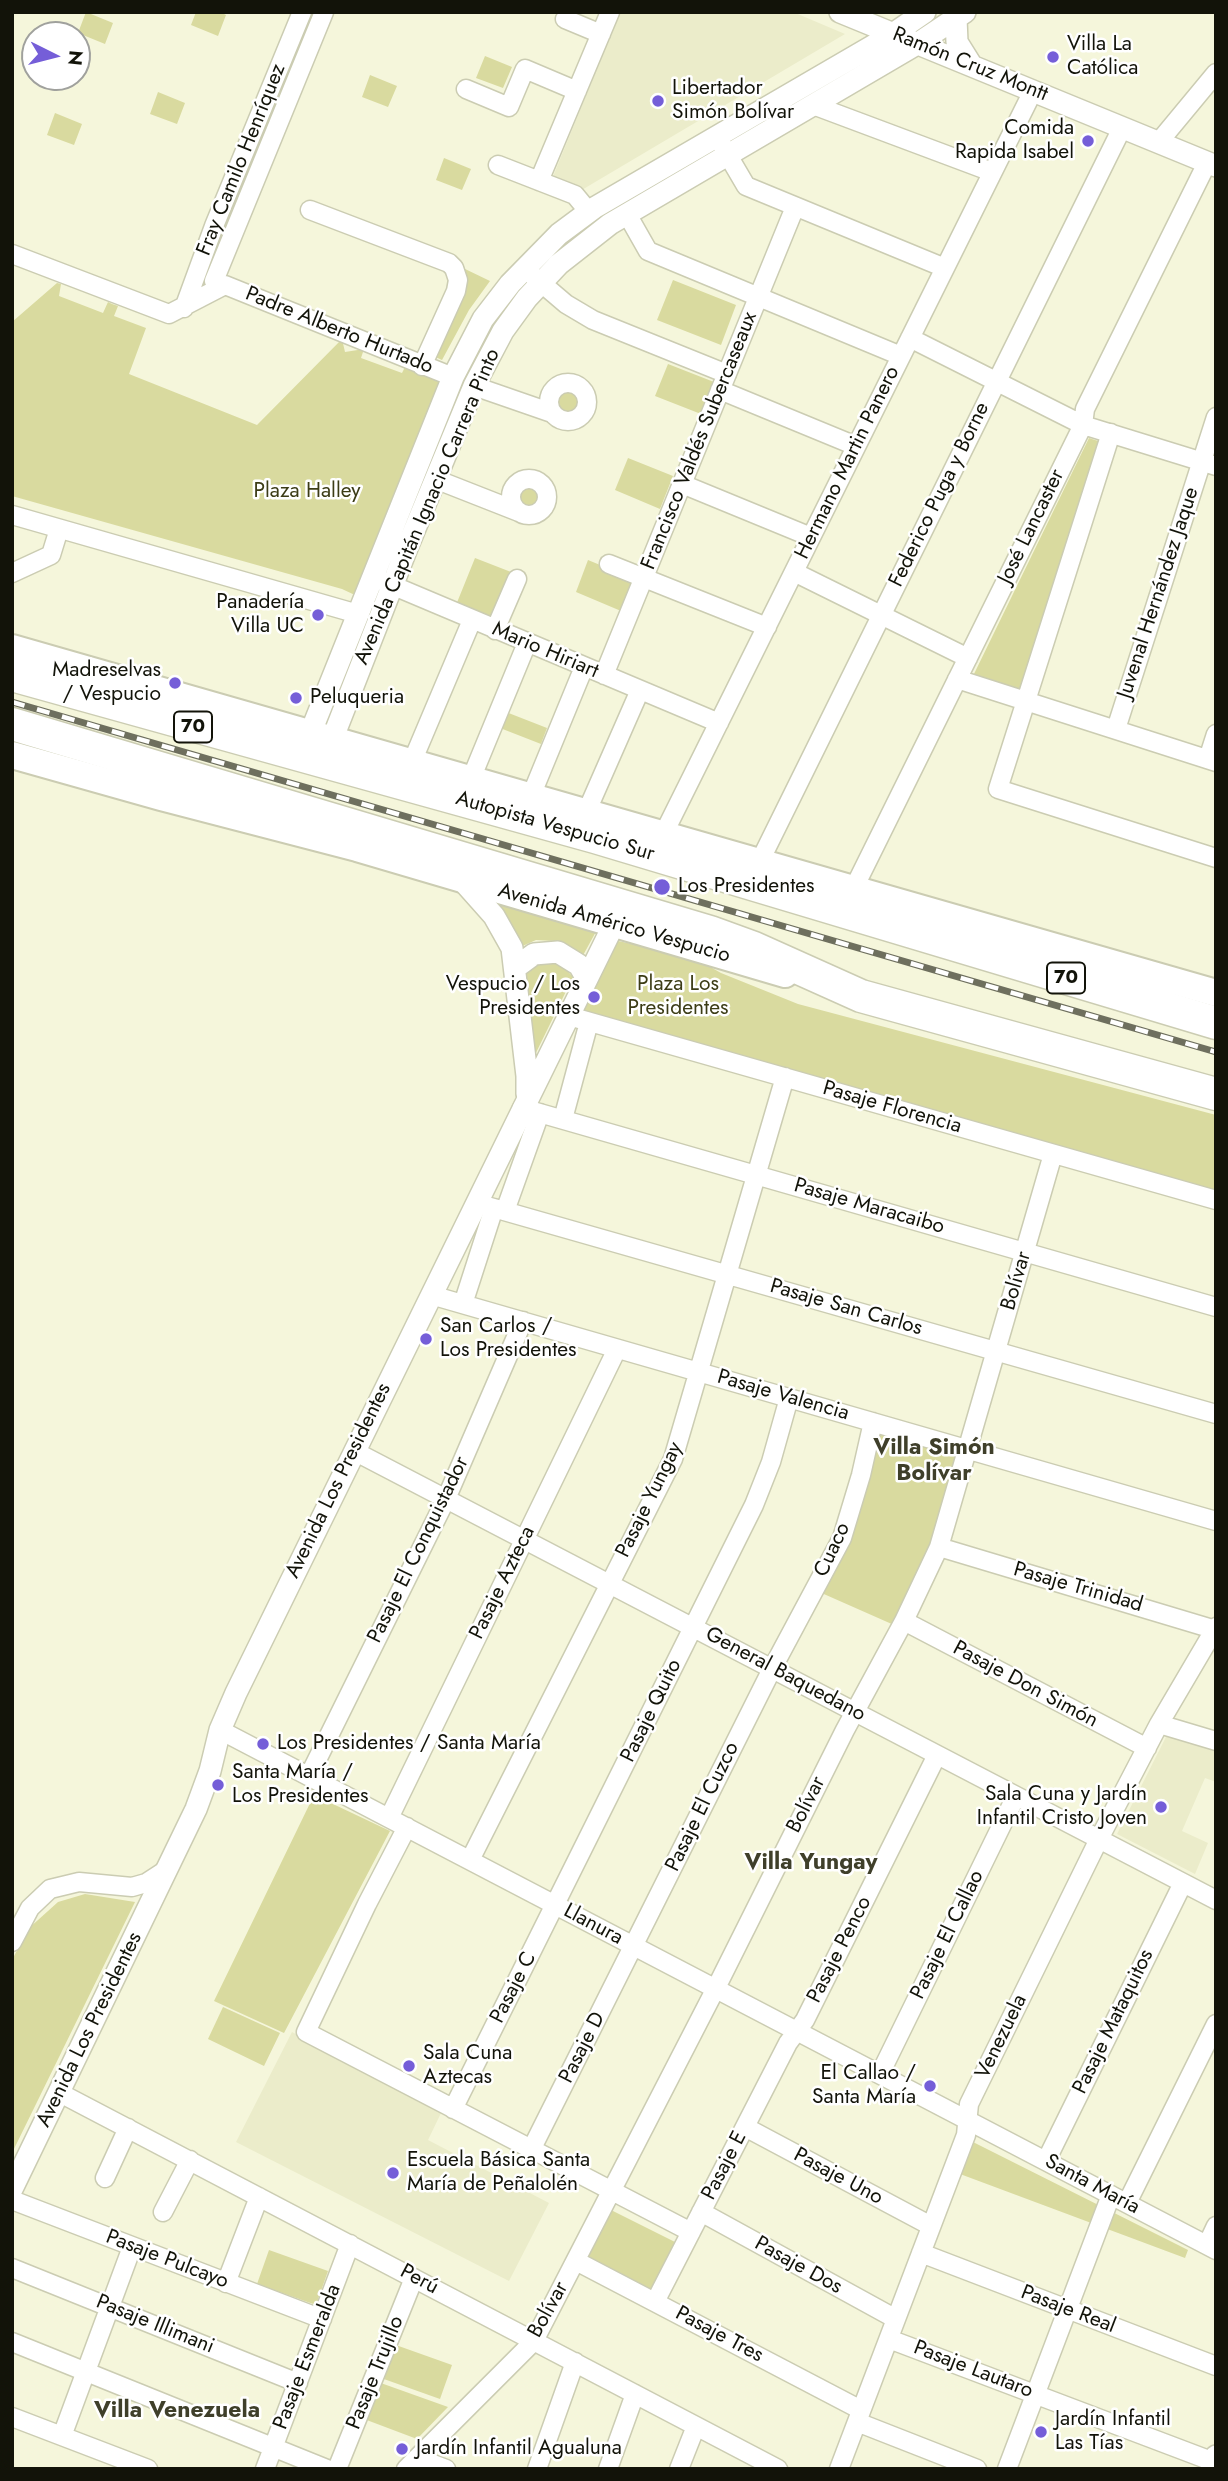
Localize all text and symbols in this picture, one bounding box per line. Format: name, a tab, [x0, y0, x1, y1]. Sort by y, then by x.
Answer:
north arrow	[21, 21, 91, 91]
street label: Ramón Cruz Montt	[889, 22, 1051, 108]
place label: Villa La Católica	[1067, 32, 1138, 82]
text: N	[61, 49, 90, 67]
marker: Villa La Católica	[1045, 49, 1061, 65]
street label: Fray Camilo Henríquez	[192, 61, 292, 259]
place label: Libertador Simón Bolívar	[672, 76, 794, 126]
marker: Libertador Simón Bolívar	[650, 93, 666, 109]
place label: Comida Rapida Isabel	[955, 116, 1074, 166]
marker: Comida Rapida Isabel	[1080, 133, 1096, 149]
street label: Padre Alberto Hurtado	[241, 282, 437, 380]
street label: Francisco Valdés Subercaseaux	[637, 308, 763, 574]
street label: Avenida Capitán Ignacio Carrera Pinto	[350, 345, 506, 669]
street label: Hermano Martin Panero	[790, 362, 906, 564]
street label: Federico Puga y Borne	[884, 399, 996, 591]
street label: José Lancaster	[993, 466, 1071, 588]
park label: Plaza Halley	[253, 479, 361, 505]
street label: Juvenal Hernández Jaque	[1113, 484, 1205, 702]
place label: Panadería Villa UC	[216, 590, 304, 640]
marker: Panadería Villa UC	[310, 607, 326, 623]
street label: Mario Hiriart	[488, 617, 602, 685]
place label: Madreselvas / Vespucio	[52, 658, 161, 708]
marker: Madreselvas / Vespucio	[167, 675, 183, 691]
place label: Peluqueria	[310, 685, 404, 711]
marker: Peluqueria	[288, 690, 304, 706]
road number: 70	[174, 712, 212, 742]
street label: Autopista Vespucio Sur	[453, 787, 657, 867]
place label: Los Presidentes	[678, 874, 815, 900]
marker: Los Presidentes	[652, 877, 672, 897]
street label: Avenida Américo Vespucio	[495, 879, 733, 969]
road number: 70	[1047, 962, 1085, 994]
place label: Vespucio / Los Presidentes	[446, 972, 580, 1022]
park label: Plaza Los Presidentes	[628, 972, 728, 1022]
marker: Vespucio / Los Presidentes	[586, 989, 602, 1005]
street label: Pasaje Florencia	[820, 1076, 964, 1140]
street label: Pasaje Maracaibo	[791, 1173, 947, 1241]
street label: Bolívar	[997, 1249, 1037, 1313]
street label: Pasaje San Carlos	[767, 1274, 925, 1342]
place label: San Carlos / Los Presidentes	[440, 1314, 577, 1364]
marker: San Carlos / Los Presidentes	[418, 1331, 434, 1347]
street label: Pasaje Valencia	[714, 1365, 852, 1427]
street label: Avenida Los Presidentes	[281, 1379, 397, 1583]
district label: Villa Simón Bolívar	[873, 1434, 995, 1488]
street label: Pasaje Yungay	[611, 1438, 689, 1562]
street label: Pasaje El Conquistador	[363, 1453, 475, 1647]
street label: Cuaco	[810, 1519, 856, 1581]
street label: Pasaje Azteca	[465, 1522, 541, 1644]
street label: Pasaje Trinidad	[1011, 1558, 1145, 1618]
street label: General Baquedano	[701, 1622, 869, 1728]
street label: Pasaje Don Simón	[948, 1636, 1102, 1734]
street label: Pasaje Quito	[616, 1655, 688, 1767]
place label: Los Presidentes / Santa María	[277, 1731, 541, 1757]
marker: Los Presidentes / Santa María	[255, 1736, 271, 1752]
street label: Pasaje El Cuzco	[661, 1738, 745, 1876]
place label: Santa María / Los Presidentes	[232, 1760, 369, 1810]
street label: Bolívar	[782, 1773, 832, 1837]
marker: Santa María / Los Presidentes	[210, 1777, 226, 1793]
place label: Sala Cuna y Jardín Infantil Cristo Joven	[977, 1782, 1147, 1832]
marker: Sala Cuna y Jardín Infantil Cristo Joven	[1153, 1799, 1169, 1815]
district label: Villa Yungay	[744, 1849, 878, 1877]
street label: Pasaje El Callao	[906, 1866, 990, 2004]
street label: Pasaje Penco	[802, 1893, 878, 2007]
street label: Llanura	[559, 1899, 627, 1951]
street label: Avenida Los Presidentes	[32, 1928, 148, 2132]
street label: Pasaje Mataquitos	[1068, 1946, 1160, 2098]
street label: Pasaje C	[485, 1948, 543, 2028]
street label: Venezuela	[971, 1991, 1033, 2083]
street label: Pasaje D	[554, 2008, 612, 2088]
place label: Sala Cuna Aztecas	[423, 2041, 512, 2091]
marker: Sala Cuna Aztecas	[401, 2058, 417, 2074]
place label: El Callao / Santa María	[812, 2061, 916, 2111]
marker: El Callao / Santa María	[922, 2078, 938, 2094]
street label: Pasaje E	[697, 2128, 753, 2204]
street label: Pasaje Uno	[789, 2143, 887, 2211]
place label: Escuela Básica Santa María de Peñalolén	[407, 2148, 590, 2198]
street label: Santa María	[1040, 2149, 1144, 2221]
marker: Escuela Básica Santa María de Peñalolén	[385, 2165, 401, 2181]
street label: Pasaje Pulcayo	[102, 2225, 232, 2295]
street label: Pasaje Dos	[750, 2232, 846, 2300]
street label: Perú	[395, 2260, 443, 2300]
street label: Bolívar	[523, 2278, 575, 2342]
street label: Pasaje Real	[1017, 2280, 1119, 2340]
street label: Pasaje Esmeralda	[269, 2281, 347, 2433]
street label: Pasaje Illimani	[92, 2290, 218, 2360]
street label: Pasaje Tres	[671, 2301, 767, 2369]
street label: Pasaje Trujillo	[342, 2313, 410, 2433]
street label: Pasaje Lautaro	[910, 2336, 1036, 2404]
district label: Villa Venezuela	[94, 2397, 260, 2425]
place label: Jardín Infantil Las Tías	[1055, 2407, 1171, 2457]
marker: Jardín Infantil Las Tías	[1033, 2424, 1049, 2440]
place label: Jardín Infantil Agualuna	[416, 2436, 622, 2462]
marker: Jardín Infantil Agualuna	[394, 2441, 410, 2457]

